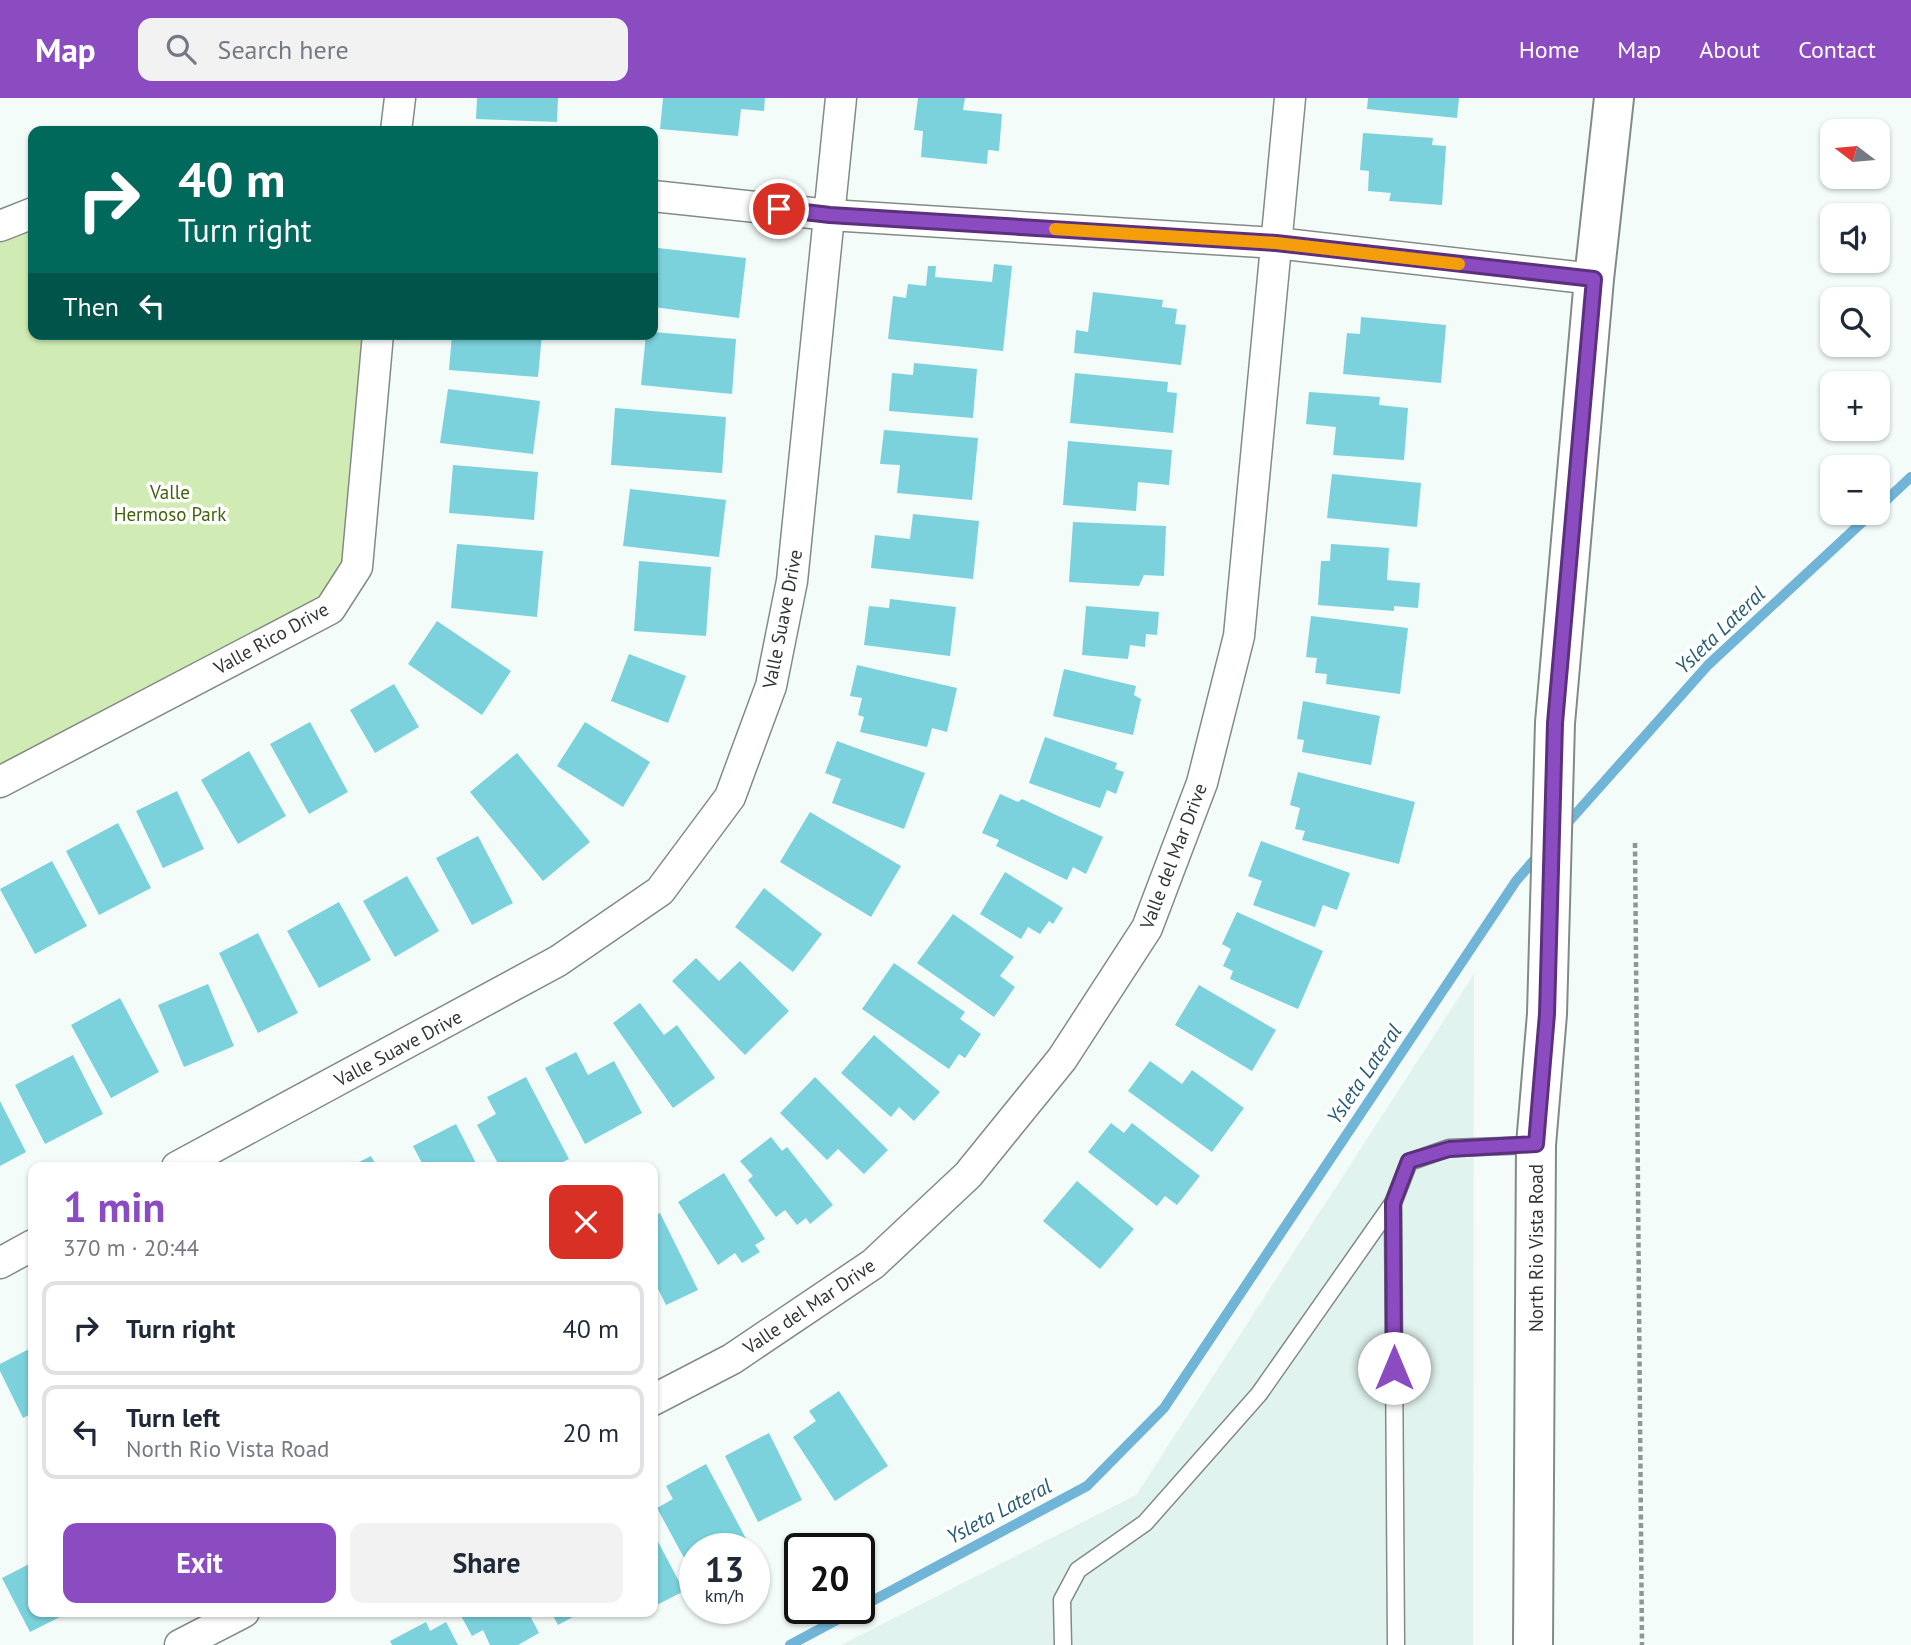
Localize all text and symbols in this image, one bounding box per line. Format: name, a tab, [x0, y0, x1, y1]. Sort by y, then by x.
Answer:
search box	[138, 18, 628, 81]
text: Map	[35, 28, 96, 71]
icon: search	[162, 30, 200, 68]
text: Search here	[218, 33, 349, 66]
text: Home	[1519, 34, 1579, 65]
text: Map	[1617, 34, 1661, 65]
text: About	[1699, 34, 1760, 65]
text: Contact	[1798, 34, 1876, 65]
north arrow	[1820, 119, 1890, 189]
map controls	[1820, 119, 1890, 525]
text: 40 m	[178, 147, 285, 211]
icon: right	[63, 154, 154, 245]
pin	[749, 179, 809, 239]
icon: arrive	[760, 190, 798, 228]
button: sound	[1820, 203, 1890, 273]
text: Turn right	[178, 209, 312, 251]
icon: left	[133, 287, 171, 325]
button: search	[1820, 287, 1890, 357]
text: Then	[63, 290, 119, 323]
button: +	[1820, 371, 1890, 441]
button: −	[1820, 455, 1890, 525]
park label: Valle Hermoso Park	[114, 480, 226, 526]
street label: Valle Suave Drive	[757, 547, 807, 692]
water label: Ysleta Lateral	[1669, 580, 1771, 680]
street label: Valle Rico Drive	[209, 597, 333, 680]
street label: Valle del Mar Drive	[1134, 780, 1212, 933]
street label: Valle Suave Drive	[329, 1004, 466, 1092]
water label: Ysleta Lateral	[1321, 1019, 1408, 1129]
street label: North Rio Vista Road	[1524, 1164, 1548, 1332]
text: 1 min	[63, 1179, 165, 1234]
button: close	[549, 1185, 623, 1259]
text: 370 m · 20:44	[63, 1233, 199, 1262]
street label: Valle del Mar Drive	[738, 1253, 880, 1360]
icon: right	[67, 1309, 105, 1347]
text: Turn right	[126, 1312, 235, 1345]
text: 40 m	[563, 1312, 619, 1345]
position arrow	[1357, 1331, 1431, 1405]
text: Turn left	[126, 1401, 220, 1434]
icon: left	[67, 1413, 105, 1451]
text: 20 m	[563, 1416, 619, 1449]
text: North Rio Vista Road	[126, 1434, 329, 1463]
water label: Ysleta Lateral	[942, 1472, 1056, 1550]
button: Exit	[63, 1523, 336, 1603]
button: Share	[350, 1523, 623, 1603]
speed limit sign: 20	[784, 1533, 875, 1624]
text: 13	[705, 1546, 744, 1592]
text: km/h	[705, 1584, 744, 1607]

